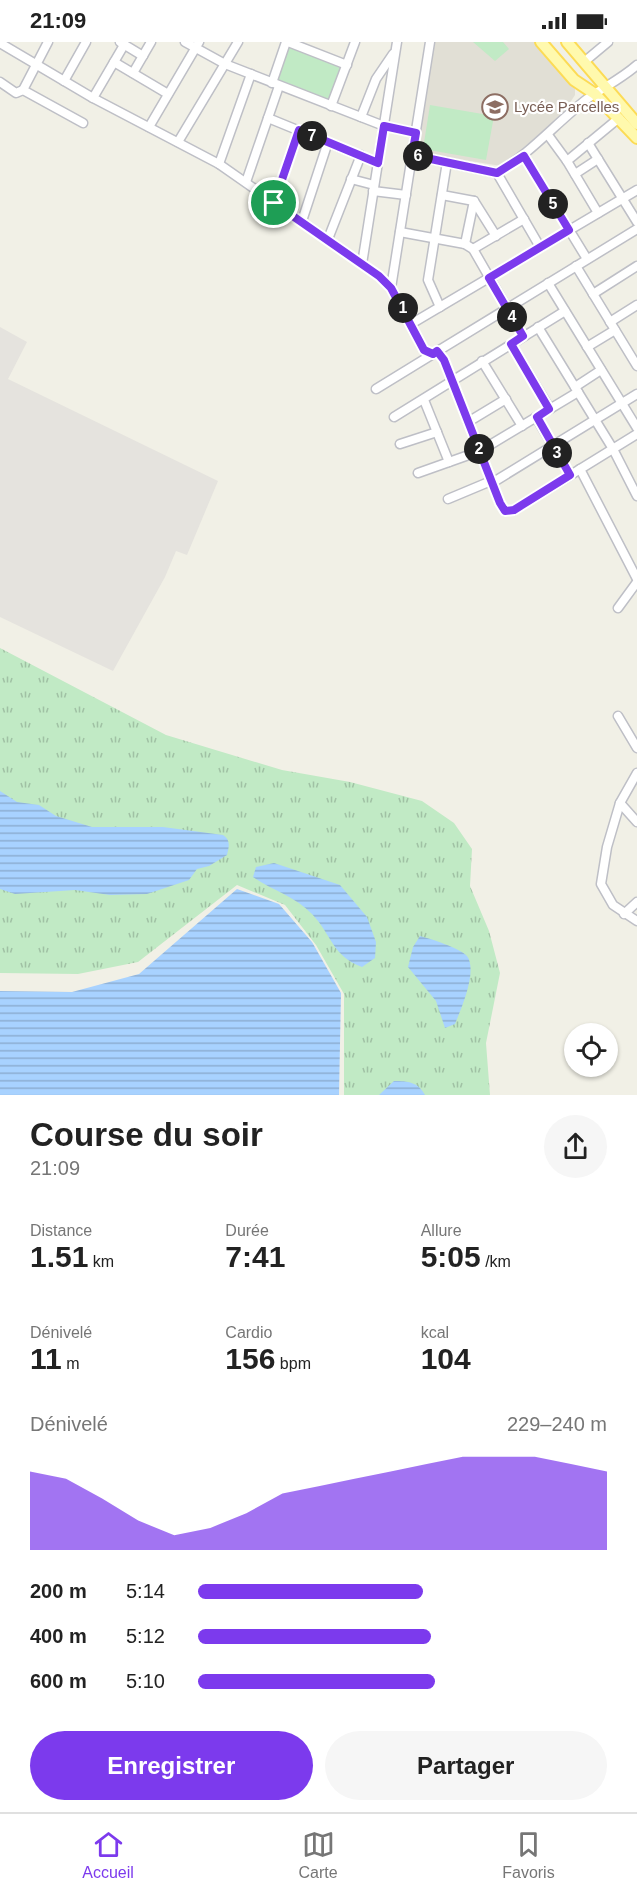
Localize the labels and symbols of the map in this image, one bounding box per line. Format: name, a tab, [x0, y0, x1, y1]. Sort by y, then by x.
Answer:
school or university icon: Lycée Parcelles	[480, 92, 510, 122]
place label: Lycée Parcelles	[514, 98, 619, 115]
pin: 7	[297, 121, 327, 151]
pin: 6	[403, 141, 433, 171]
pin	[248, 177, 299, 228]
pin: 5	[538, 189, 568, 219]
pin: 1	[388, 293, 418, 323]
pin: 4	[497, 302, 527, 332]
pin: 2	[464, 434, 494, 464]
pin: 3	[542, 438, 572, 468]

